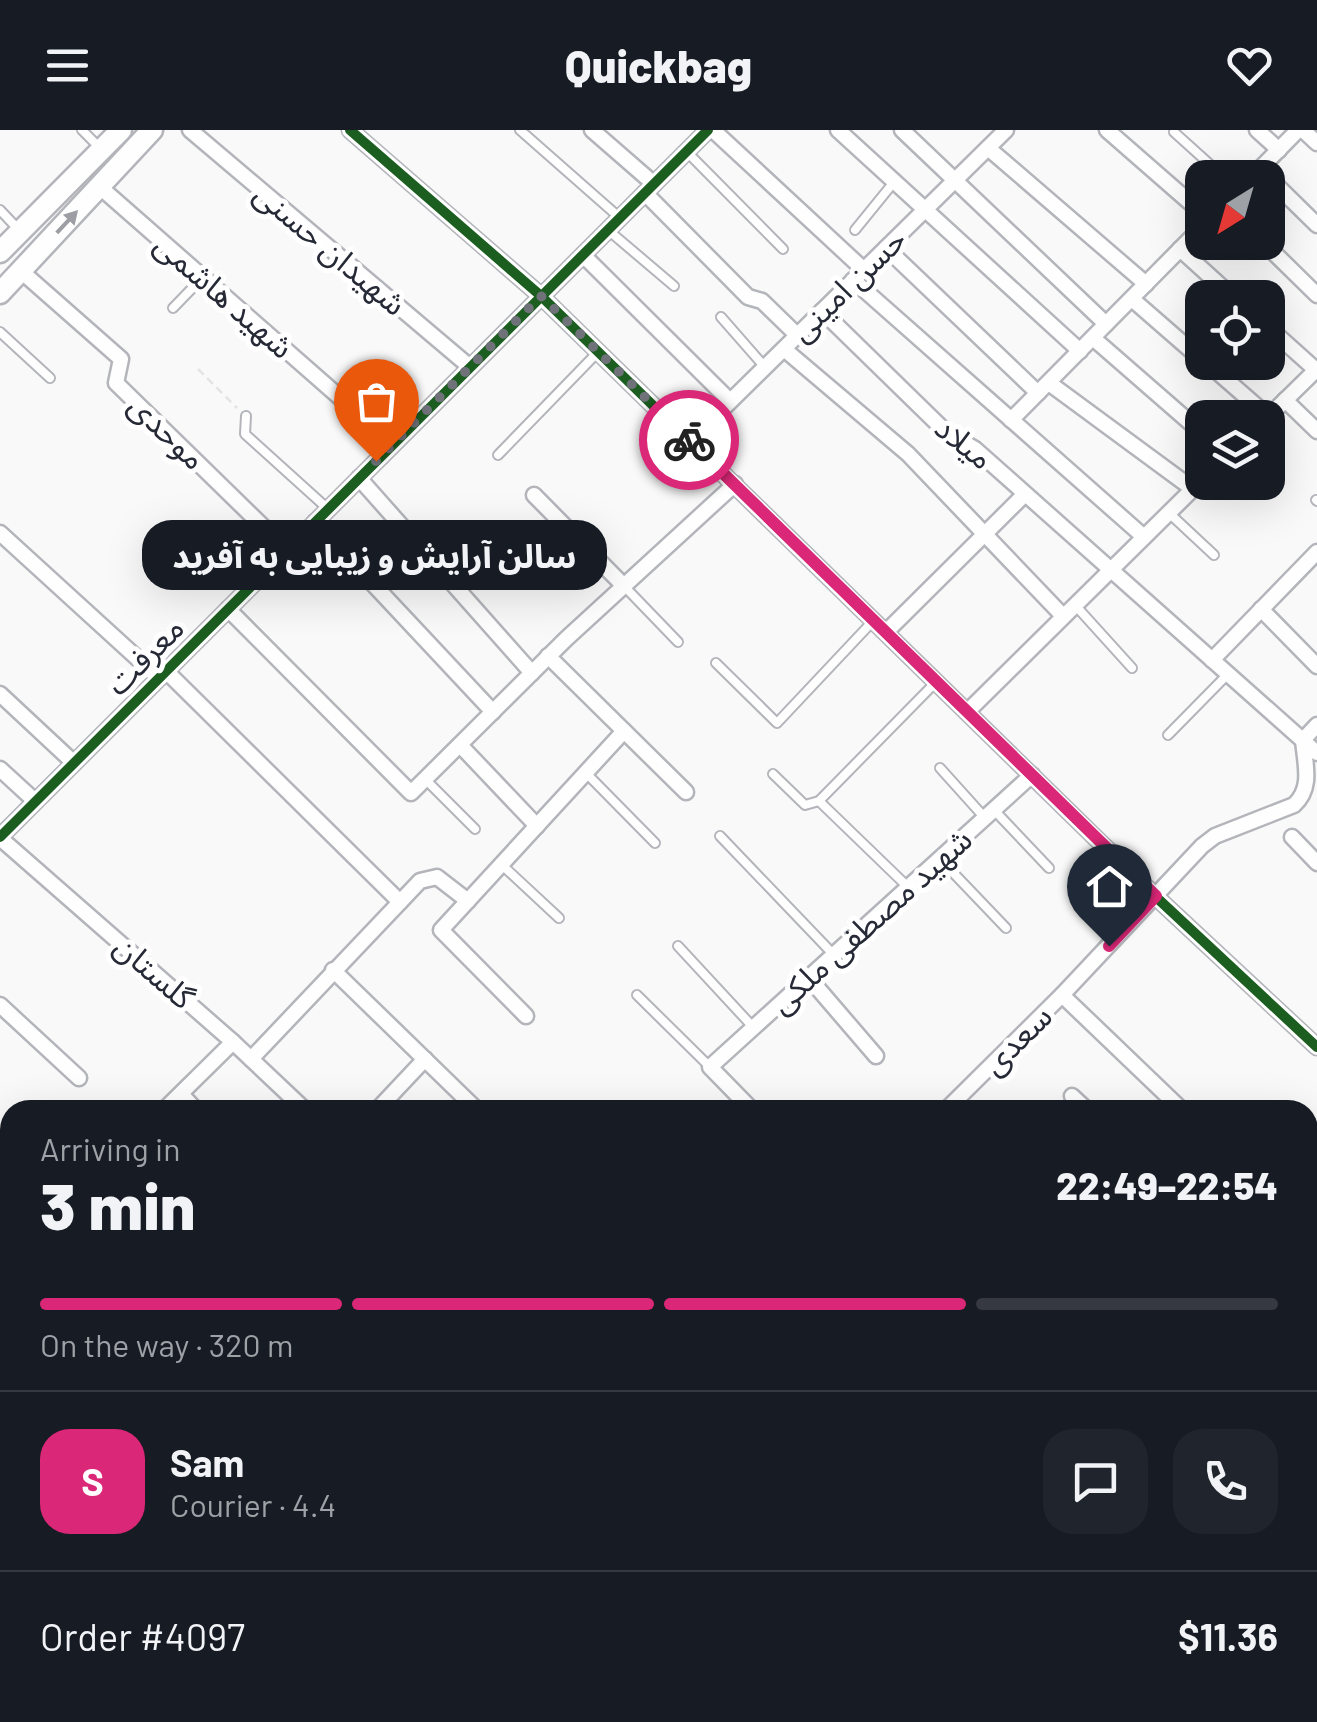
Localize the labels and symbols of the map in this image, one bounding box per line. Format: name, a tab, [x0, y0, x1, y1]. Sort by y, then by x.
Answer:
north arrow	[1185, 160, 1285, 260]
street label: شهیدان حسنی	[247, 173, 415, 323]
one-way arrow	[55, 211, 78, 235]
street label: حسن امینی	[781, 219, 913, 349]
street label: شهید هاشمی	[147, 224, 302, 366]
pin	[334, 359, 419, 462]
street label: موحدی	[121, 385, 215, 478]
courier	[639, 390, 739, 490]
street label: میلاد	[929, 407, 1002, 476]
callout: سالن آرایش و زیبایی به آفرید	[144, 521, 608, 591]
street label: معرفت	[97, 608, 192, 703]
street label: شهید مصطفی ملکی	[761, 819, 979, 1021]
pin	[1067, 844, 1152, 947]
street label: گلستان	[107, 926, 204, 1017]
street label: سعدی	[973, 996, 1059, 1082]

